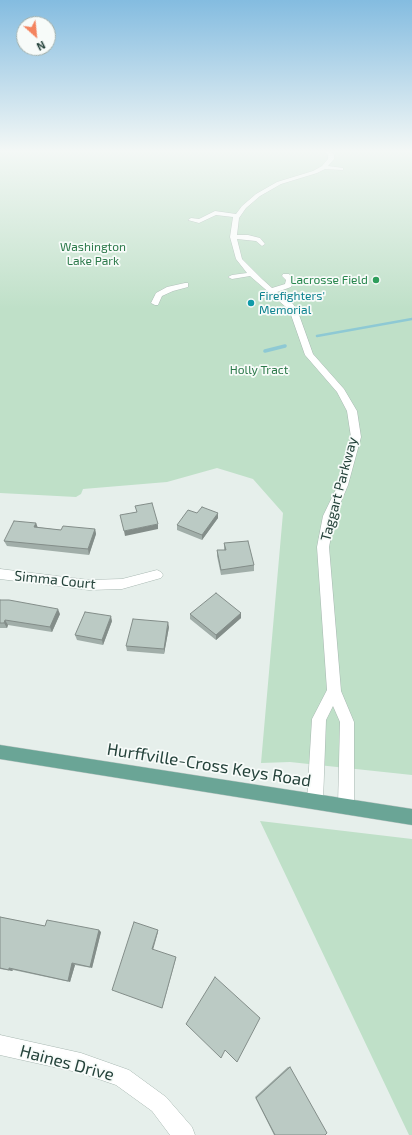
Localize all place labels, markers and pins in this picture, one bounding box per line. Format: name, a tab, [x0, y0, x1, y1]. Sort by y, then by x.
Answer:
place label: Lacrosse Field	[290, 273, 368, 287]
marker: Lacrosse Field	[371, 275, 381, 285]
place label: Firefighters' Memorial	[259, 289, 325, 317]
marker: Firefighters' Memorial	[246, 298, 256, 308]

